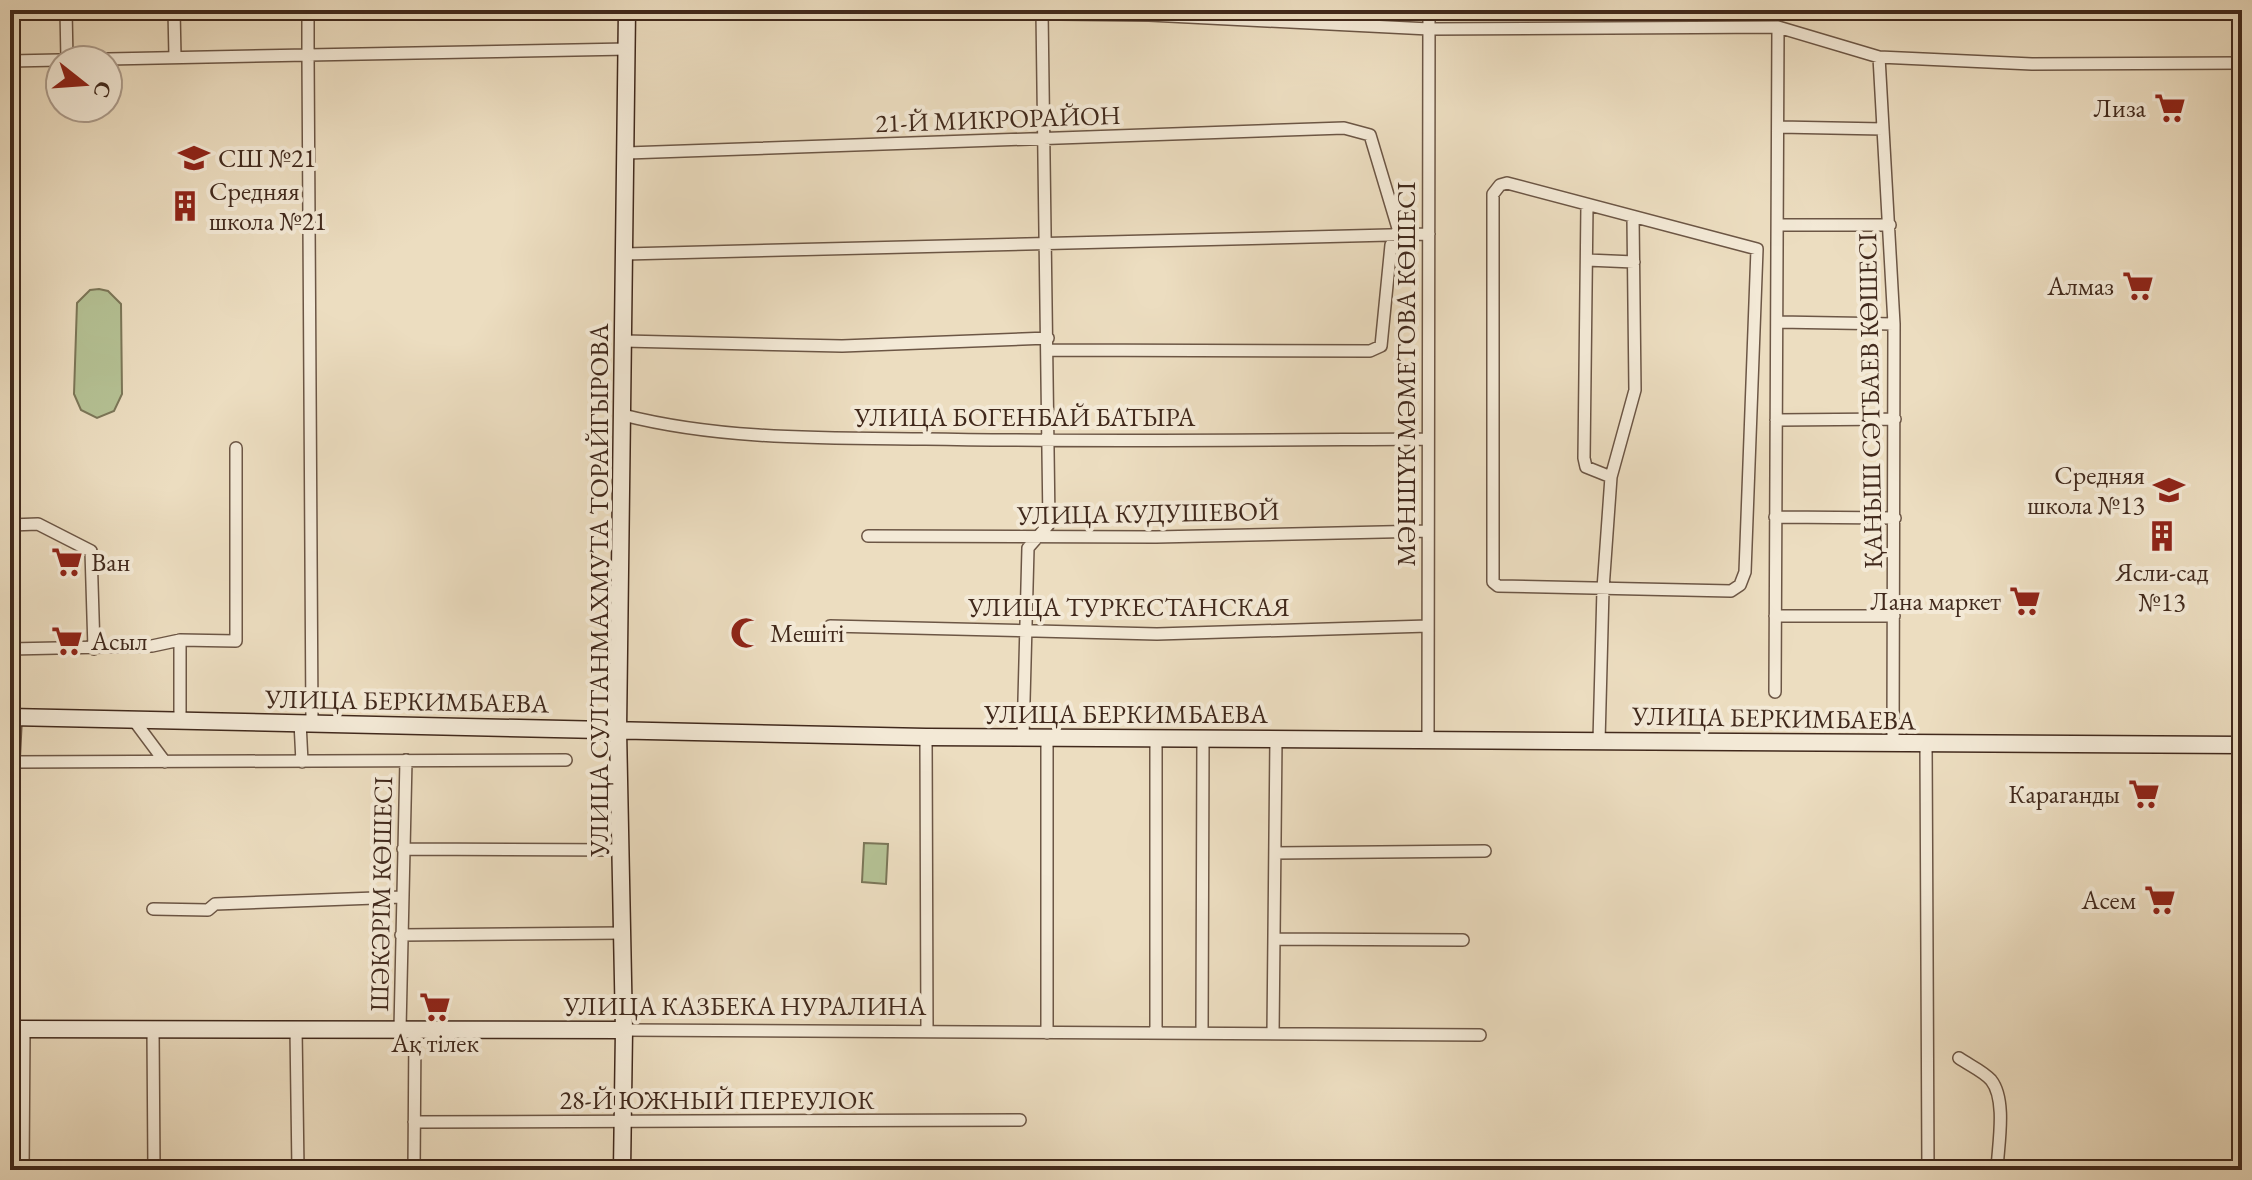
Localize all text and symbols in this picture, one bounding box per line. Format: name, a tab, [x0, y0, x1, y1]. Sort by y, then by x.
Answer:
north arrow	[44, 44, 124, 124]
text: С	[86, 78, 119, 101]
place label: Лиза	[2093, 91, 2147, 125]
supermarket icon: Лиза	[2153, 91, 2187, 125]
street label: 21-Й МИКРОРАЙОН	[875, 98, 1121, 140]
school or university icon: СШ №21	[177, 141, 211, 175]
place label: СШ №21	[218, 141, 316, 175]
place label: Средняя школа №21	[209, 174, 327, 238]
street label: МӘНШҮК МӘМЕТОВА КӨШЕСІ	[1389, 181, 1423, 566]
building icon: Средняя школа №21	[168, 189, 202, 223]
street label: ҚАНЫШ СӘТБАЕВ КӨШЕСІ	[1850, 233, 1890, 569]
place label: Алмаз	[2046, 269, 2114, 303]
supermarket icon: Алмаз	[2121, 269, 2155, 303]
street label: УЛИЦА СУЛТАНМАХМУТА ТОРАЙГЫРОВА	[582, 323, 616, 857]
street label: УЛИЦА БОГЕНБАЙ БАТЫРА	[854, 400, 1196, 434]
place label: Средняя школа №13	[2027, 458, 2145, 522]
school or university icon: Средняя школа №13	[2152, 473, 2186, 507]
street label: УЛИЦА КУДУШЕВОЙ	[1016, 494, 1279, 532]
building icon: Ясли-сад №13	[2145, 519, 2179, 553]
supermarket icon: Ван	[50, 545, 84, 579]
place label: Ван	[91, 545, 130, 579]
place label: Ясли-сад №13	[2114, 555, 2209, 619]
place label: Лана маркет	[1870, 584, 2001, 618]
supermarket icon: Лана маркет	[2008, 584, 2042, 618]
street label: УЛИЦА ТУРКЕСТАНСКАЯ	[967, 590, 1290, 624]
mosque icon: Мешіті	[729, 616, 763, 650]
place label: Мешіті	[770, 616, 844, 650]
supermarket icon: Асыл	[50, 624, 84, 658]
place label: Асыл	[90, 624, 148, 658]
street label: УЛИЦА БЕРКИМБАЕВА	[264, 682, 550, 720]
street label: УЛИЦА БЕРКИМБАЕВА	[983, 697, 1269, 731]
street label: УЛИЦА БЕРКИМБАЕВА	[1631, 699, 1917, 737]
street label: ШӘКӘРІМ КӨШЕСІ	[362, 776, 400, 1012]
place label: Караганды	[2008, 777, 2120, 811]
supermarket icon: Караганды	[2127, 777, 2161, 811]
place label: Асем	[2081, 883, 2136, 917]
supermarket icon: Асем	[2143, 883, 2177, 917]
street label: УЛИЦА КАЗБЕКА НУРАЛИНА	[563, 989, 927, 1023]
supermarket icon: Ақ тілек	[418, 990, 452, 1024]
place label: Ақ тілек	[390, 1026, 479, 1060]
street label: 28-Й ЮЖНЫЙ ПЕРЕУЛОК	[560, 1083, 875, 1117]

